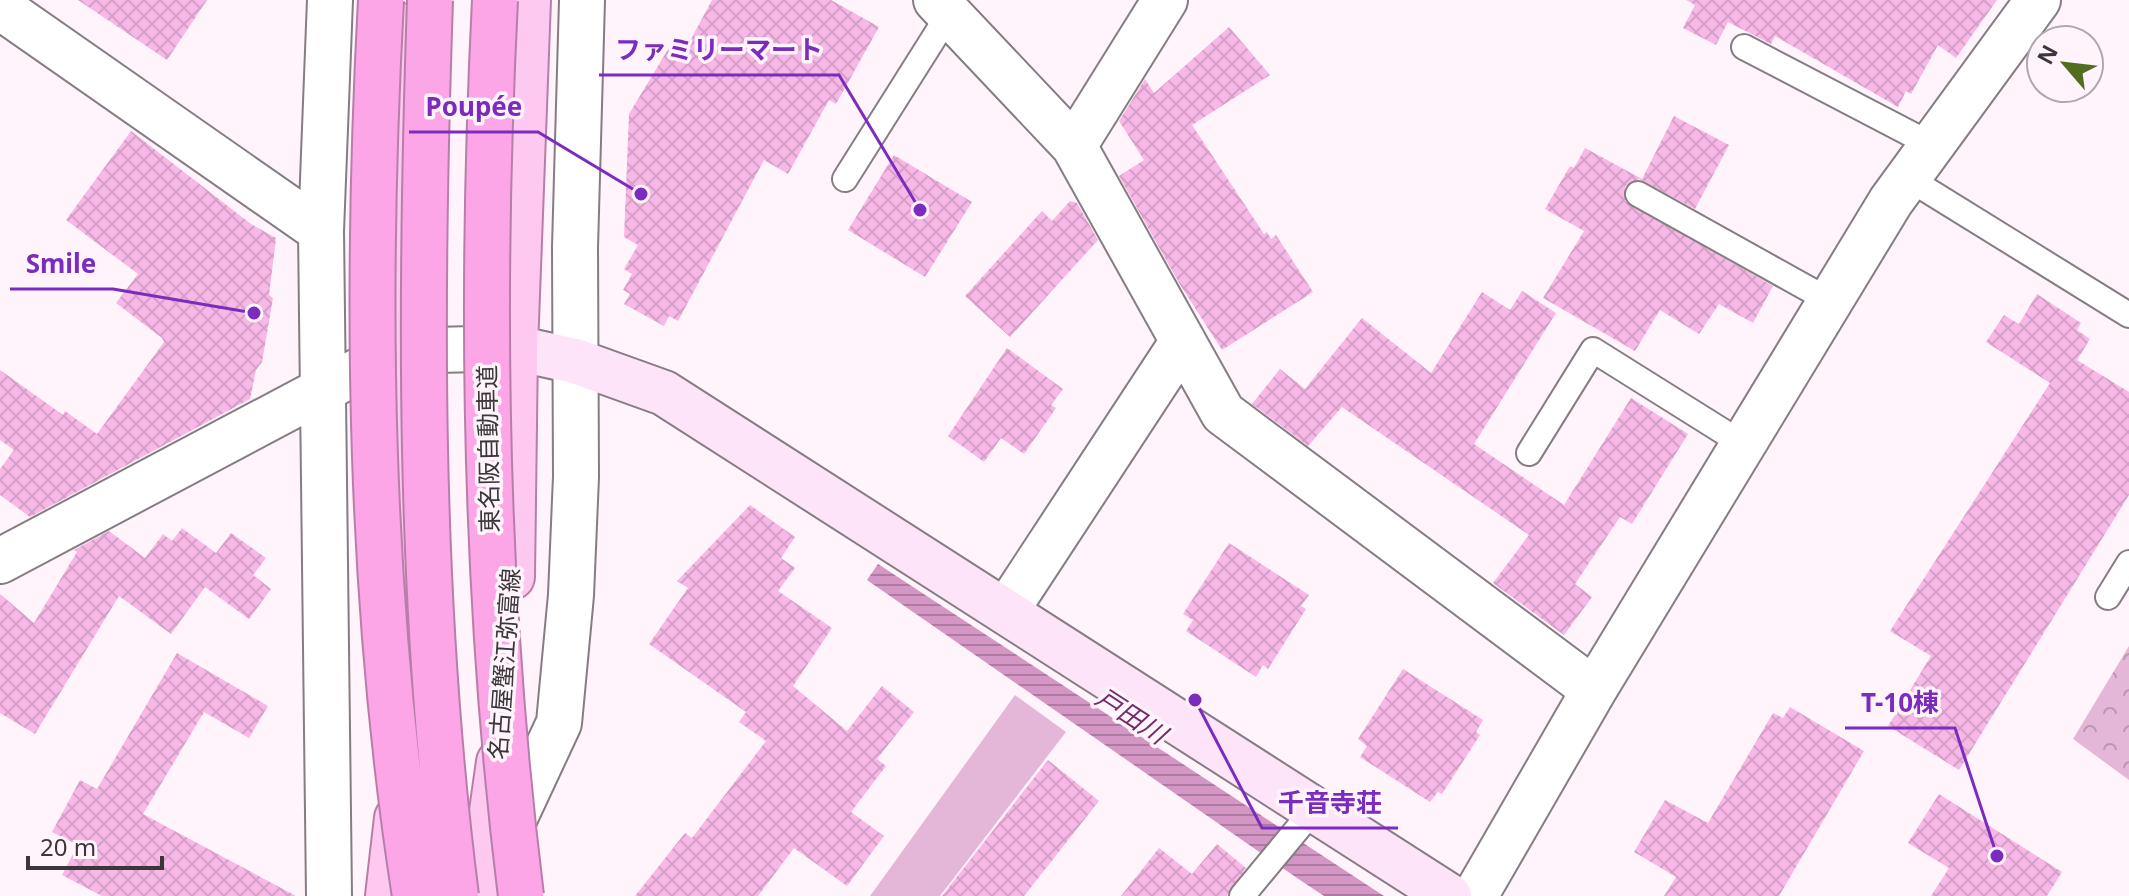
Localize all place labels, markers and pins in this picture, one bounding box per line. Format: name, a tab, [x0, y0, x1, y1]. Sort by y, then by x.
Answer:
callout: ファミリーマート	[599, 25, 839, 75]
callout: Poupée	[409, 82, 538, 132]
callout: Smile	[10, 239, 113, 289]
callout: T-10棟	[1845, 678, 1955, 728]
callout: 千音寺荘	[1262, 778, 1398, 828]

